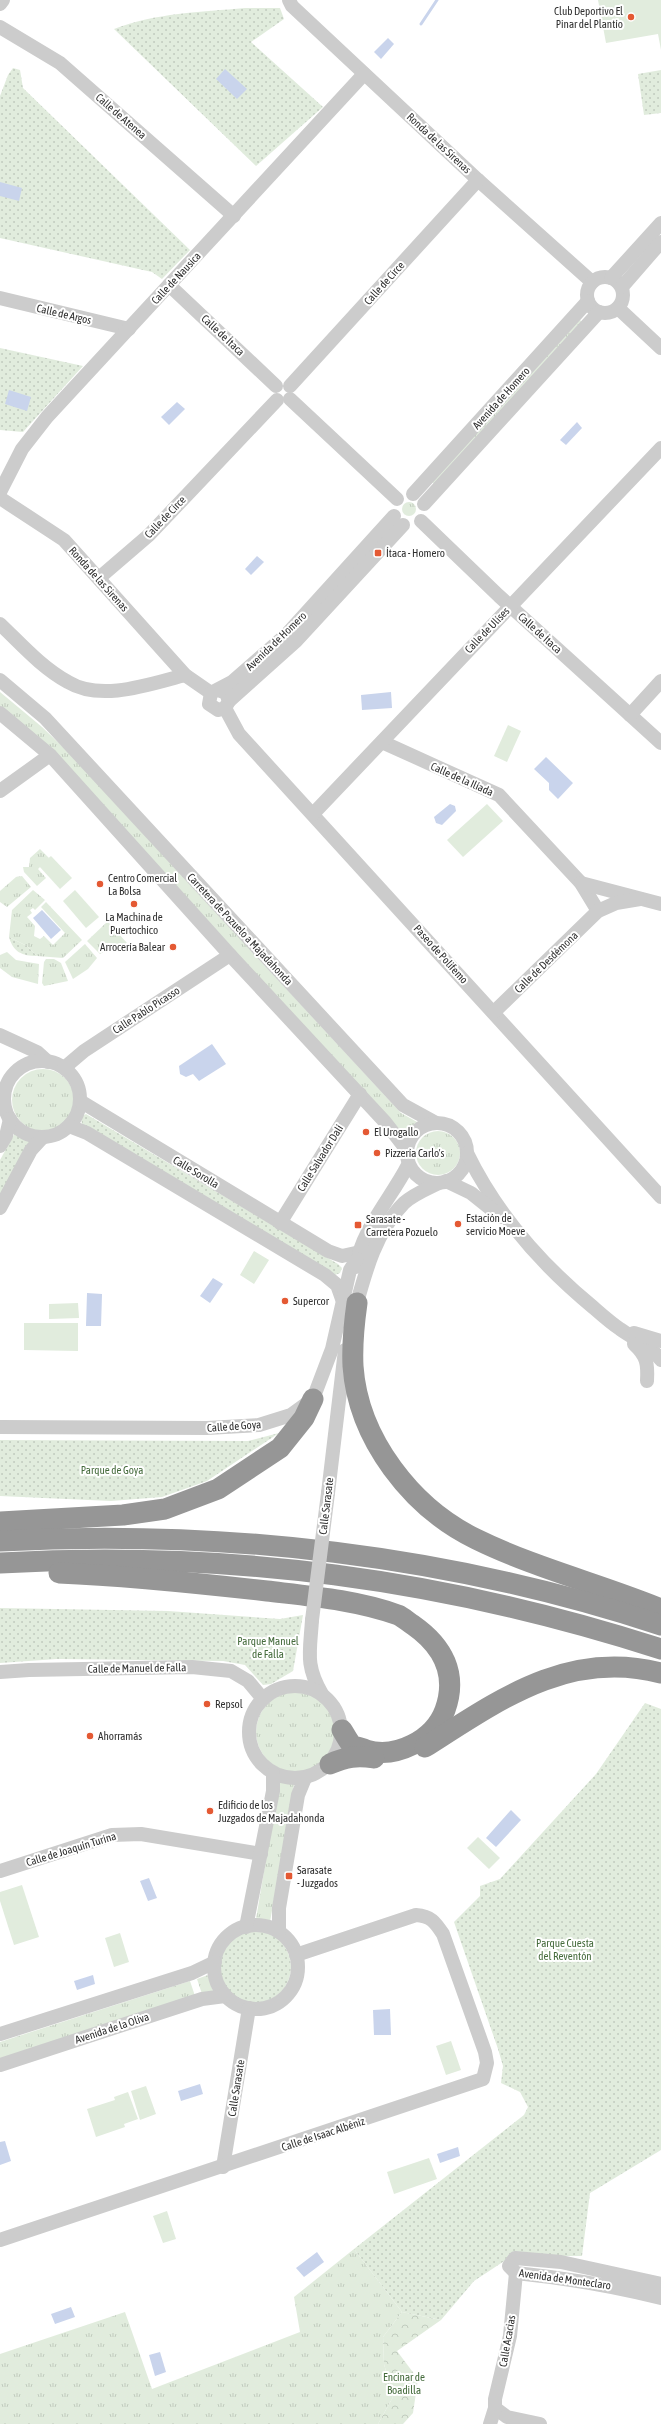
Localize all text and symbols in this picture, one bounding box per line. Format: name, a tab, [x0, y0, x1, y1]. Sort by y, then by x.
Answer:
place label: Club Deportivo El Pinar del Plantío	[554, 5, 623, 30]
marker: Club Deportivo El Pinar del Plantío	[626, 12, 636, 22]
street label: Calle de Atenea	[93, 91, 149, 141]
street label: Ronda de las Sirenas	[405, 110, 473, 176]
street label: Calle de Nausica	[149, 250, 203, 306]
street label: Calle de Circe	[362, 259, 406, 307]
street label: Calle de Argos	[35, 302, 93, 326]
street label: Calle de Ítaca	[199, 312, 247, 358]
street label: Avenida de Homero	[470, 365, 532, 431]
street label: Calle de Circe	[142, 493, 188, 541]
street label: Ronda de las Sirenas	[67, 544, 131, 614]
place label: Ítaca - Homero	[386, 547, 445, 559]
marker: Ítaca - Homero	[373, 548, 383, 558]
street label: Calle de Ulises	[462, 605, 512, 655]
street label: Avenida de Homero	[243, 609, 309, 673]
street label: Calle de Ítaca	[516, 610, 564, 656]
street label: Calle de la Ilíada	[429, 760, 495, 798]
street label: Carretera de Pozuelo a Majadahonda	[185, 871, 295, 987]
place label: Centro Comercial La Bolsa	[108, 872, 177, 897]
marker: Centro Comercial La Bolsa	[95, 879, 105, 889]
marker: La Machina de Puertochico	[129, 899, 139, 909]
place label: La Machina de Puertochico	[105, 911, 163, 936]
street label: Paseo de Polifemo	[412, 922, 470, 986]
street label: Calle de Desdémona	[512, 929, 580, 995]
place label: Arrocería Balear	[100, 941, 166, 953]
marker: Arrocería Balear	[168, 942, 178, 952]
street label: Calle Pablo Picasso	[110, 984, 182, 1036]
street label: Calle Salvador Dalí	[295, 1122, 346, 1193]
place label: El Urogallo	[374, 1126, 419, 1138]
marker: El Urogallo	[361, 1127, 371, 1137]
place label: Pizzería Carlo's	[385, 1147, 445, 1159]
marker: Pizzería Carlo's	[372, 1148, 382, 1158]
street label: Calle Sorolla	[171, 1154, 221, 1190]
place label: Estación de servicio Moeve	[466, 1212, 525, 1237]
place label: Sarasate - Carretera Pozuelo	[366, 1213, 438, 1238]
marker: Estación de servicio Moeve	[453, 1219, 463, 1229]
marker: Sarasate - Carretera Pozuelo	[353, 1220, 363, 1230]
place label: Supercor	[293, 1295, 330, 1307]
marker: Supercor	[280, 1296, 290, 1306]
street label: Calle de Goya	[206, 1418, 262, 1434]
park label: Parque de Goya	[81, 1464, 143, 1476]
street label: Calle Sarasate	[317, 1477, 335, 1535]
park label: Parque Manuel de Falla	[237, 1635, 299, 1660]
street label: Calle de Manuel de Falla	[88, 1661, 186, 1675]
place label: Repsol	[215, 1698, 243, 1710]
marker: Repsol	[202, 1699, 212, 1709]
place label: Ahorramás	[98, 1730, 142, 1742]
marker: Ahorramás	[85, 1731, 95, 1741]
place label: Edificio de los Juzgados de Majadahonda	[218, 1799, 325, 1824]
marker: Edificio de los Juzgados de Majadahonda	[205, 1806, 215, 1816]
street label: Calle de Joaquín Turina	[25, 1830, 117, 1868]
place label: Sarasate - Juzgados	[297, 1864, 338, 1889]
marker: Sarasate - Juzgados	[284, 1871, 294, 1881]
park label: Parque Cuesta del Reventón	[536, 1937, 594, 1962]
street label: Avenida de la Oliva	[73, 2010, 151, 2046]
street label: Calle Sarasate	[226, 2059, 246, 2117]
street label: Calle de Isaac Albéniz	[280, 2115, 366, 2153]
street label: Avenida de Monteclaro	[518, 2267, 612, 2291]
street label: Calle Acacias	[497, 2314, 517, 2368]
park label: Encinar de Boadilla	[383, 2371, 425, 2396]

